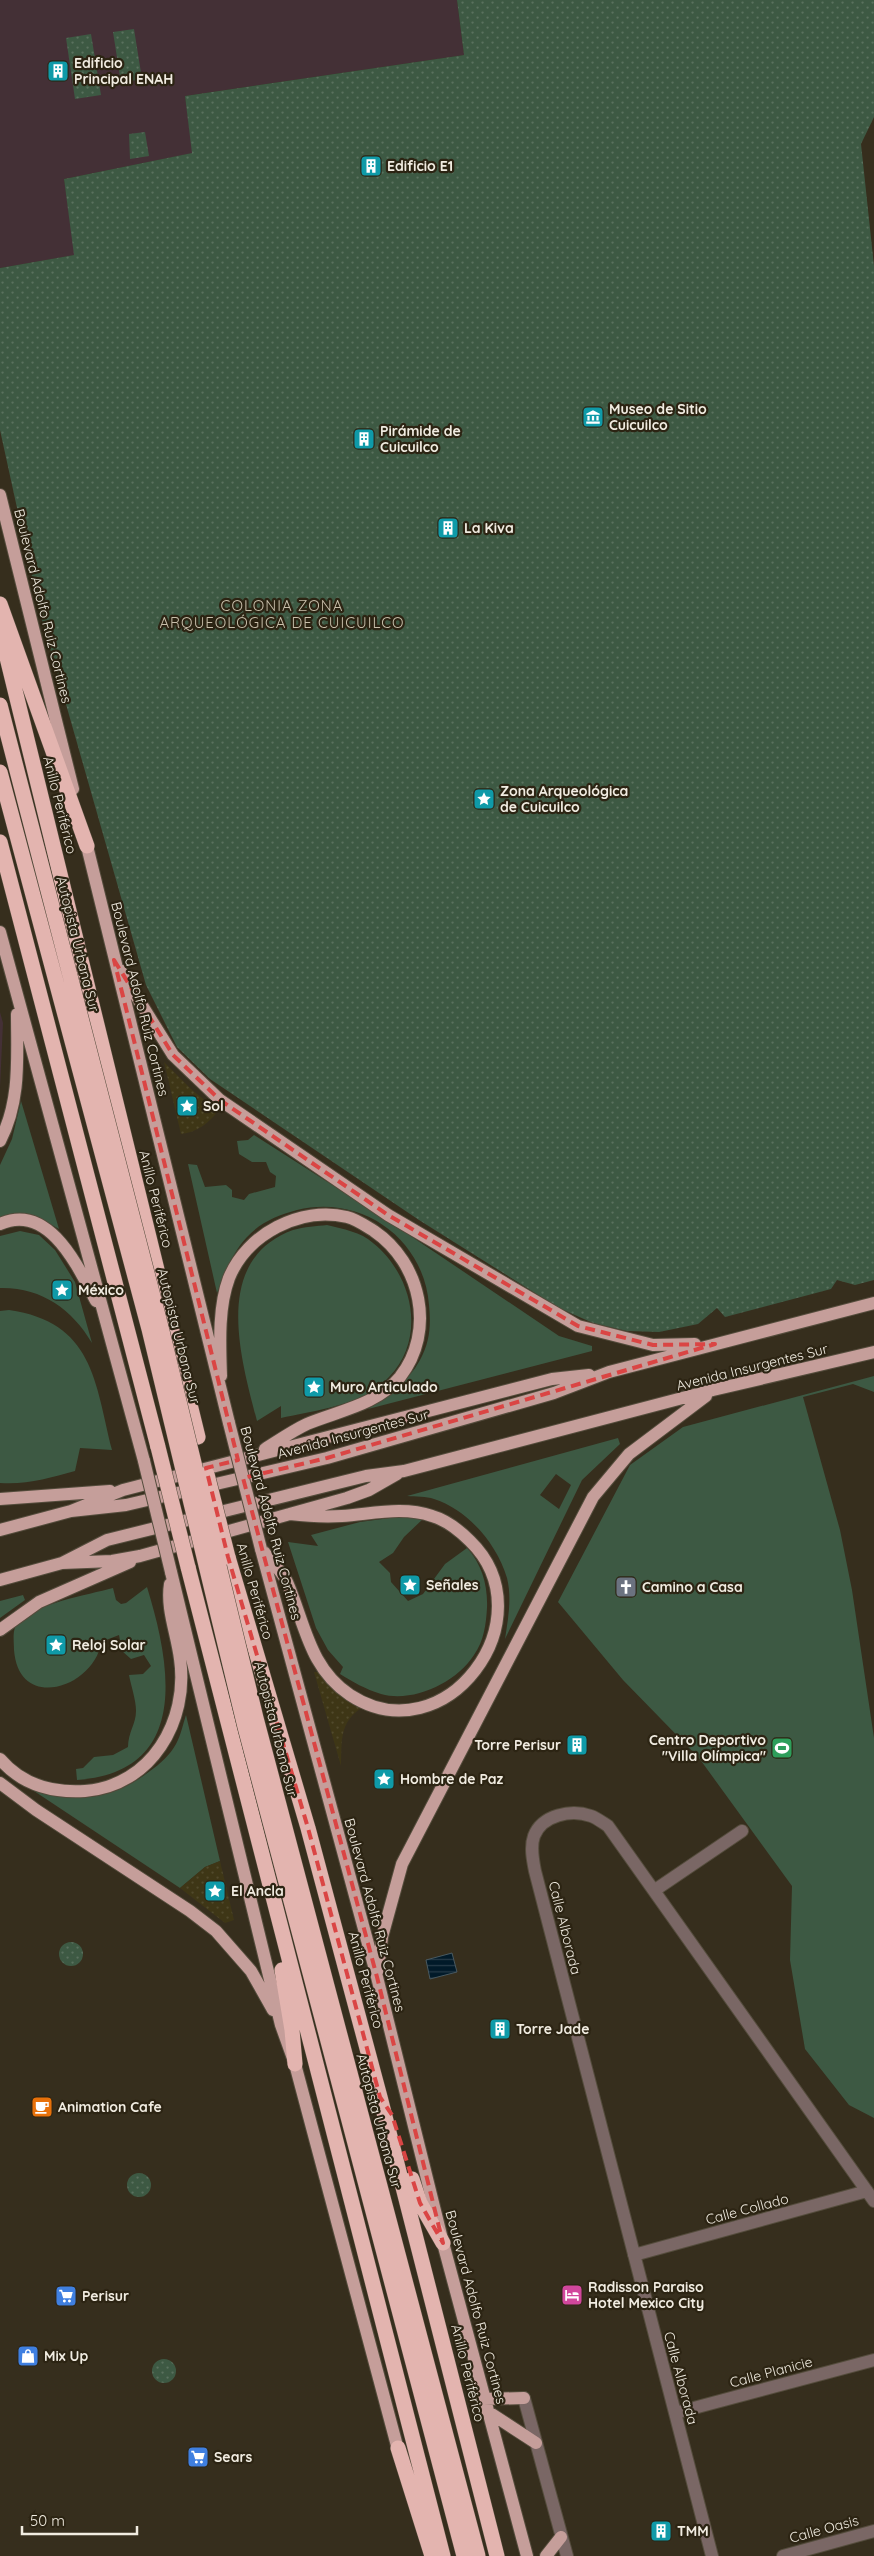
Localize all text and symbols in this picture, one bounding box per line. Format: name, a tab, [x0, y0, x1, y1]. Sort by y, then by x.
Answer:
place label: Edificio Principal ENAH	[74, 54, 173, 88]
building icon: Edificio Principal ENAH	[46, 59, 70, 83]
building icon: Edificio E1	[359, 154, 383, 178]
place label: Edificio E1	[387, 157, 453, 175]
place label: Museo de Sitio Cuicuilco	[609, 400, 707, 434]
museum icon: Museo de Sitio Cuicuilco	[581, 405, 605, 429]
place label: Pirámide de Cuicuilco	[380, 422, 461, 456]
building icon: Pirámide de Cuicuilco	[352, 427, 376, 451]
street label: Boulevard Adolfo Ruiz Cortines	[10, 507, 76, 705]
building icon: La Kiva	[436, 516, 460, 540]
place label: La Kiva	[464, 519, 514, 537]
district label: COLONIA ZONA ARQUEOLÓGICA DE CUICUILCO	[159, 596, 405, 632]
street label: Anillo Periférico	[39, 754, 81, 856]
place label: Zona Arqueológica de Cuicuilco	[500, 782, 628, 816]
place icon: Zona Arqueológica de Cuicuilco	[472, 787, 496, 811]
street label: Autopista Urbana Sur	[52, 874, 104, 1014]
street label: Boulevard Adolfo Ruiz Cortines	[107, 900, 173, 1098]
place icon: Sol	[175, 1094, 199, 1118]
place label: Sol	[203, 1097, 224, 1115]
street label: Anillo Periférico	[135, 1148, 177, 1250]
street label: Autopista Urbana Sur	[153, 1266, 205, 1406]
place icon: México	[50, 1278, 74, 1302]
place label: México	[78, 1281, 124, 1299]
street label: Avenida Insurgentes Sur	[674, 1339, 830, 1395]
place icon: Muro Articulado	[302, 1375, 326, 1399]
place label: Muro Articulado	[330, 1378, 438, 1396]
street label: Avenida Insurgentes Sur	[275, 1405, 431, 1463]
street label: Boulevard Adolfo Ruiz Cortines	[236, 1424, 306, 1622]
street label: Anillo Periférico	[233, 1541, 277, 1641]
place icon: Señales	[398, 1573, 422, 1597]
church icon: Camino a Casa	[614, 1575, 638, 1599]
place label: Señales	[426, 1576, 479, 1594]
place label: Camino a Casa	[642, 1578, 743, 1596]
place icon: Reloj Solar	[44, 1633, 68, 1657]
place label: Reloj Solar	[72, 1636, 146, 1654]
street label: Autopista Urbana Sur	[250, 1659, 302, 1799]
place label: Centro Deportivo "Villa Olímpica"	[649, 1731, 766, 1765]
building icon: Torre Perisur	[565, 1733, 589, 1757]
place label: Torre Perisur	[474, 1736, 561, 1754]
sports icon: Centro Deportivo "Villa Olímpica"	[770, 1736, 794, 1760]
place icon: Hombre de Paz	[372, 1767, 396, 1791]
place label: Hombre de Paz	[400, 1770, 504, 1788]
street label: Boulevard Adolfo Ruiz Cortines	[340, 1816, 410, 2014]
place icon: El Ancla	[203, 1879, 227, 1903]
street label: Calle Alborada	[545, 1879, 585, 1977]
place label: El Ancla	[231, 1882, 284, 1900]
street label: Anillo Periférico	[344, 1929, 388, 2031]
building icon: Torre Jade	[488, 2017, 512, 2041]
place label: Torre Jade	[516, 2020, 589, 2038]
street label: Autopista Urbana Sur	[352, 2052, 406, 2191]
cafe icon: Animation Cafe	[30, 2095, 54, 2119]
place label: Animation Cafe	[58, 2098, 162, 2116]
street label: Calle Collado	[704, 2189, 790, 2229]
street label: Boulevard Adolfo Ruiz Cortines	[441, 2208, 511, 2406]
place label: Radisson Paraiso Hotel Mexico City	[588, 2278, 704, 2312]
hotel icon: Radisson Paraiso Hotel Mexico City	[560, 2283, 584, 2307]
supermarket icon: Perisur	[54, 2284, 78, 2308]
place label: Perisur	[82, 2287, 129, 2305]
street label: Anillo Periférico	[447, 2322, 489, 2424]
street label: Calle Alborada	[660, 2330, 702, 2426]
shop icon: Mix Up	[16, 2344, 40, 2368]
place label: Mix Up	[44, 2347, 88, 2365]
street label: Calle Planicie	[728, 2352, 814, 2392]
supermarket icon: Sears	[186, 2445, 210, 2469]
place label: Sears	[214, 2448, 253, 2466]
scale bar	[22, 2504, 138, 2536]
text: 50 m	[30, 2511, 65, 2530]
street label: Calle Oasis	[787, 2511, 861, 2547]
building icon: TMM	[649, 2519, 673, 2543]
place label: TMM	[677, 2522, 709, 2540]

